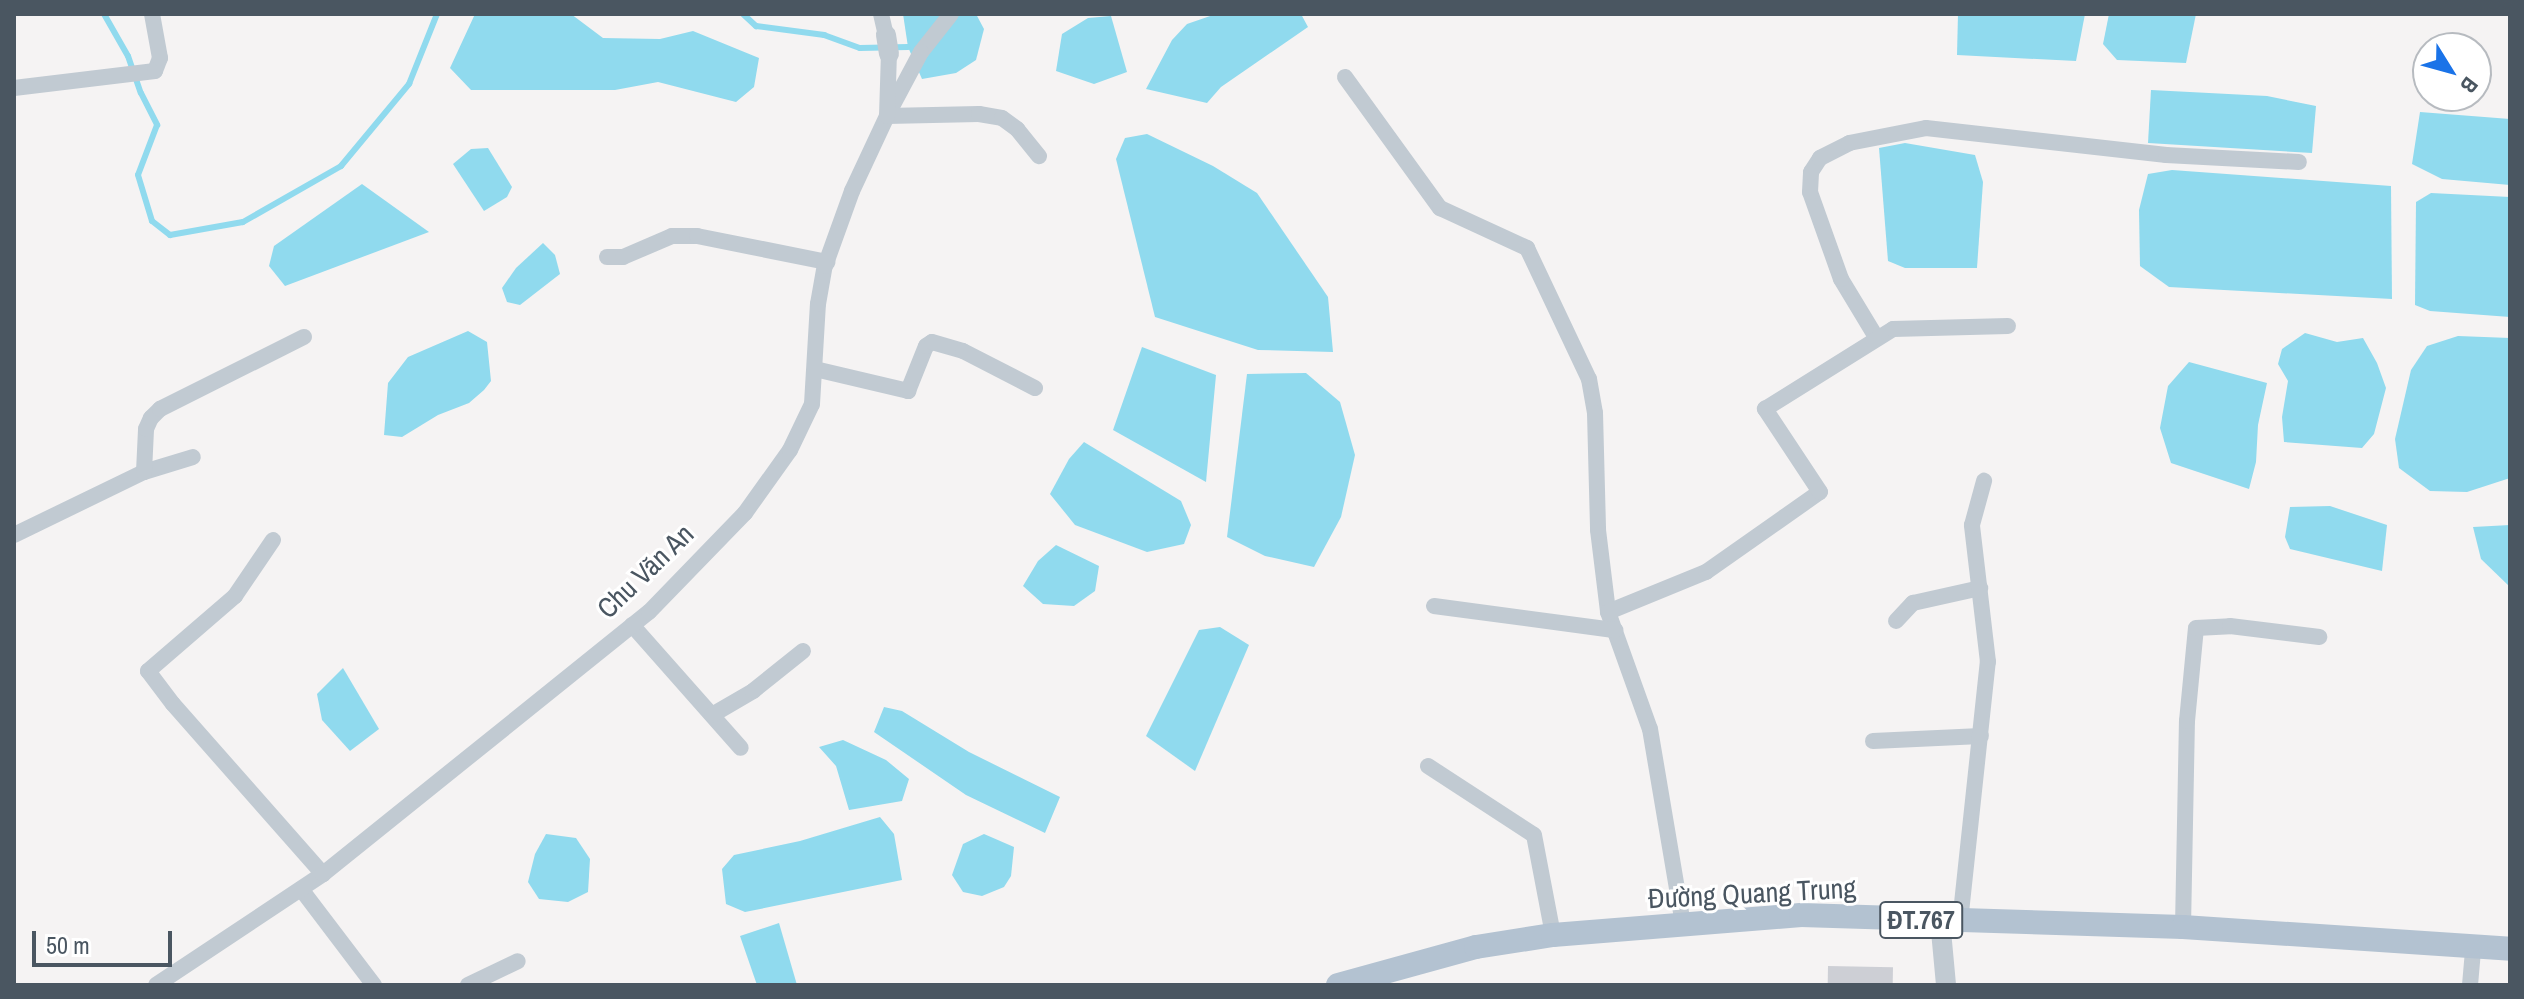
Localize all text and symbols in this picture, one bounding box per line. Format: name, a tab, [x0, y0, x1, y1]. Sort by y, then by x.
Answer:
north arrow	[2412, 32, 2492, 112]
text: B	[2454, 71, 2485, 99]
street label: Chu Văn An	[589, 516, 701, 626]
street label: Đường Quang Trung	[1647, 871, 1857, 915]
road number: ĐT.767	[1879, 898, 1963, 942]
scale bar	[36, 915, 176, 965]
text: 50 m	[46, 929, 90, 961]

